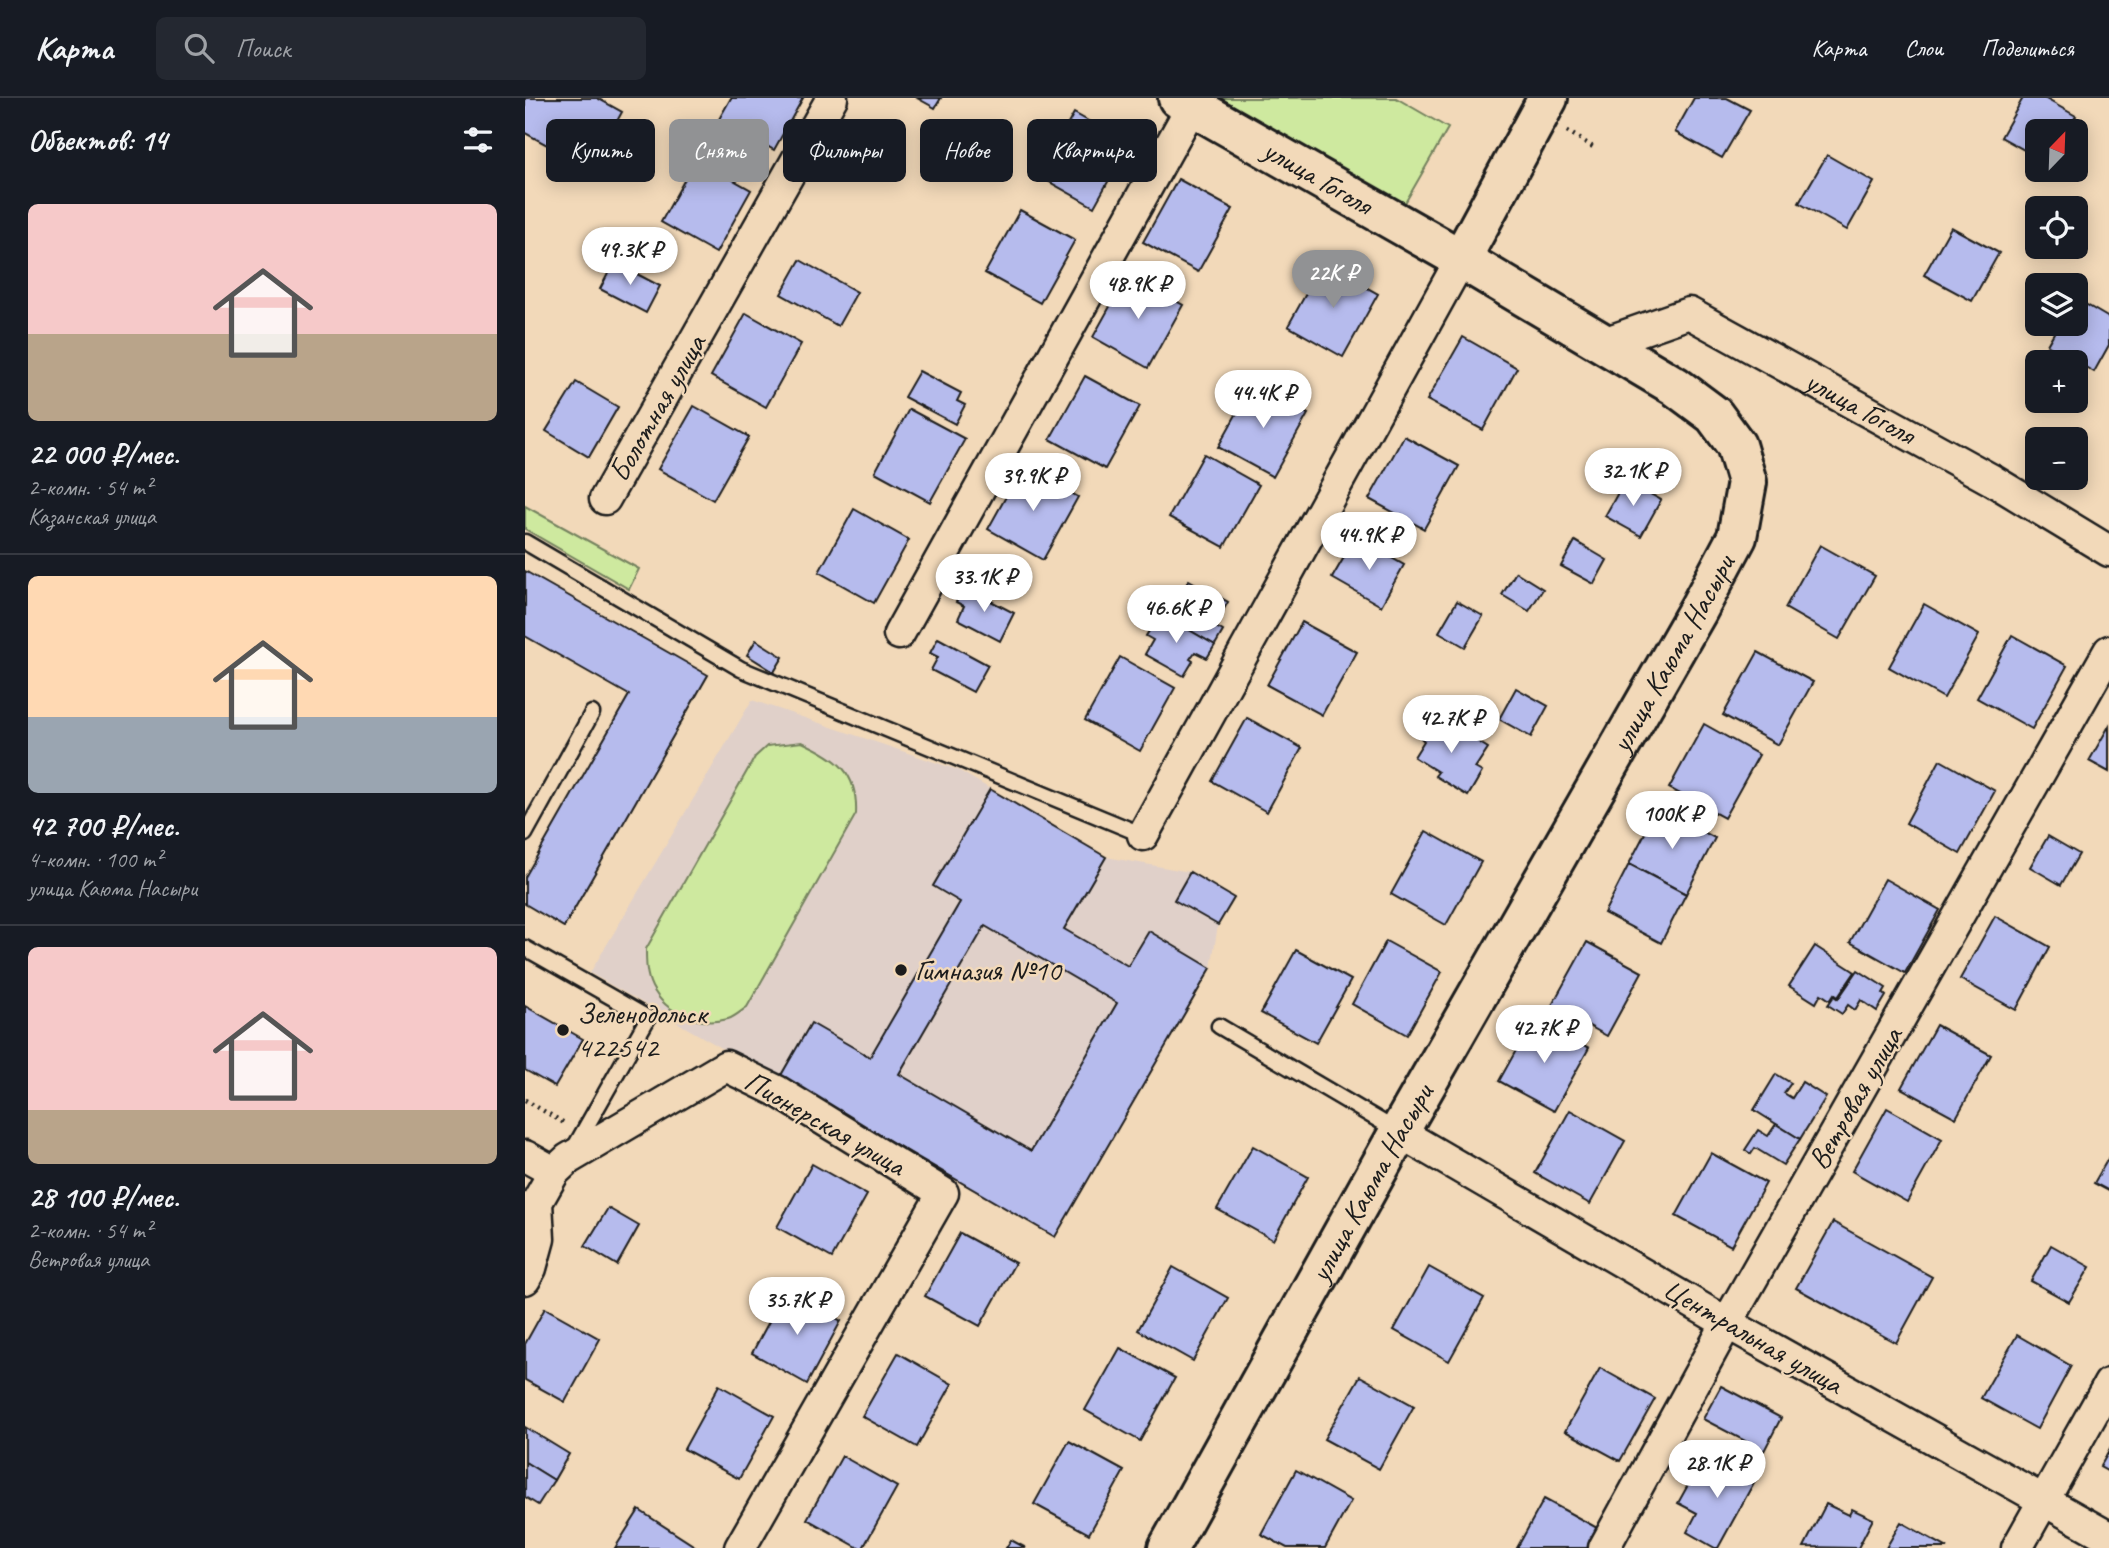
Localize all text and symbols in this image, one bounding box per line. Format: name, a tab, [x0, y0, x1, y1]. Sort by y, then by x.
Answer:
search box	[156, 17, 646, 80]
text: Карта	[35, 27, 114, 69]
icon: search	[180, 29, 218, 67]
text: Поиск	[236, 32, 290, 65]
text: Карта	[1812, 33, 1866, 63]
text: Слои	[1904, 33, 1943, 63]
text: Поделиться	[1981, 33, 2074, 63]
chip: Купить	[546, 119, 655, 182]
chip: Снять	[669, 119, 769, 182]
chip: Фильтры	[783, 119, 906, 182]
chip: Новое	[920, 119, 1013, 182]
chip: Квартира	[1027, 119, 1157, 182]
north arrow	[2025, 119, 2088, 182]
map controls	[2025, 119, 2088, 490]
text: Объектов: 14	[28, 121, 167, 159]
icon: filters	[459, 121, 497, 159]
street label: улица Гоголя	[1255, 130, 1382, 225]
button: locate	[2025, 196, 2088, 259]
pin: 49.3K ₽	[565, 228, 695, 287]
text: 49.3K ₽	[598, 235, 662, 264]
icon: home	[200, 250, 326, 376]
pin: 22K ₽	[1284, 250, 1382, 310]
text: 22K ₽	[1308, 258, 1358, 287]
pin: 48.9K ₽	[1073, 262, 1203, 321]
text: 48.9K ₽	[1106, 269, 1170, 298]
button: layers	[2025, 273, 2088, 336]
street label: Болотная улица	[600, 326, 715, 488]
button: +	[2025, 350, 2088, 413]
street label: улица Гоголя	[1797, 361, 1924, 454]
pin: 44.4K ₽	[1198, 370, 1328, 430]
text: 44.4K ₽	[1231, 378, 1295, 407]
button: −	[2025, 427, 2088, 490]
text: 22 000 ₽/мес.	[28, 435, 179, 473]
pin: 32.1K ₽	[1568, 448, 1698, 508]
pin: 39.9K ₽	[968, 454, 1098, 513]
text: 32.1K ₽	[1601, 456, 1665, 485]
text: 39.9K ₽	[1001, 461, 1065, 490]
text: 2-комн. · 54 m²	[28, 473, 152, 502]
text: Казанская улица	[28, 502, 156, 531]
pin: 44.9K ₽	[1304, 512, 1434, 572]
text: 44.9K ₽	[1337, 520, 1401, 549]
street label: улица Каюма Насыри	[1601, 546, 1744, 761]
pin: 33.1K ₽	[919, 554, 1049, 614]
text: 33.1K ₽	[952, 562, 1016, 591]
pin: 46.6K ₽	[1111, 586, 1241, 645]
text: 46.6K ₽	[1143, 593, 1209, 622]
icon: home	[200, 622, 326, 748]
pin: 42.7K ₽	[1386, 696, 1516, 755]
text: 42.7K ₽	[1419, 703, 1483, 732]
pin: 100K ₽	[1615, 792, 1729, 851]
text: 100K ₽	[1642, 799, 1702, 828]
text: 42 700 ₽/мес.	[28, 807, 179, 845]
text: 4-комн. · 100 m²	[28, 845, 162, 874]
text: улица Каюма Насыри	[28, 874, 197, 903]
place label: Гимназия №10	[915, 951, 1063, 989]
marker: Гимназия №10	[893, 962, 909, 978]
icon: home	[200, 993, 326, 1119]
place label: Зеленодольск 422542	[577, 994, 709, 1066]
pin: 42.7K ₽	[1479, 1006, 1609, 1065]
text: 42.7K ₽	[1512, 1013, 1576, 1042]
street label: Ветровая улица	[1799, 1018, 1912, 1176]
marker: Зеленодольск 422542	[555, 1022, 571, 1038]
street label: Пионерская улица	[738, 1062, 914, 1185]
street label: улица Каюма Насыри	[1300, 1075, 1443, 1290]
text: 28 100 ₽/мес.	[28, 1178, 179, 1216]
text: 2-комн. · 54 m²	[28, 1216, 152, 1245]
text: Ветровая улица	[28, 1245, 149, 1274]
street label: Центральная улица	[1656, 1269, 1851, 1404]
pin: 35.7K ₽	[732, 1278, 862, 1337]
text: 35.7K ₽	[765, 1285, 829, 1314]
pin: 28.1K ₽	[1652, 1440, 1782, 1500]
text: 28.1K ₽	[1685, 1448, 1749, 1477]

